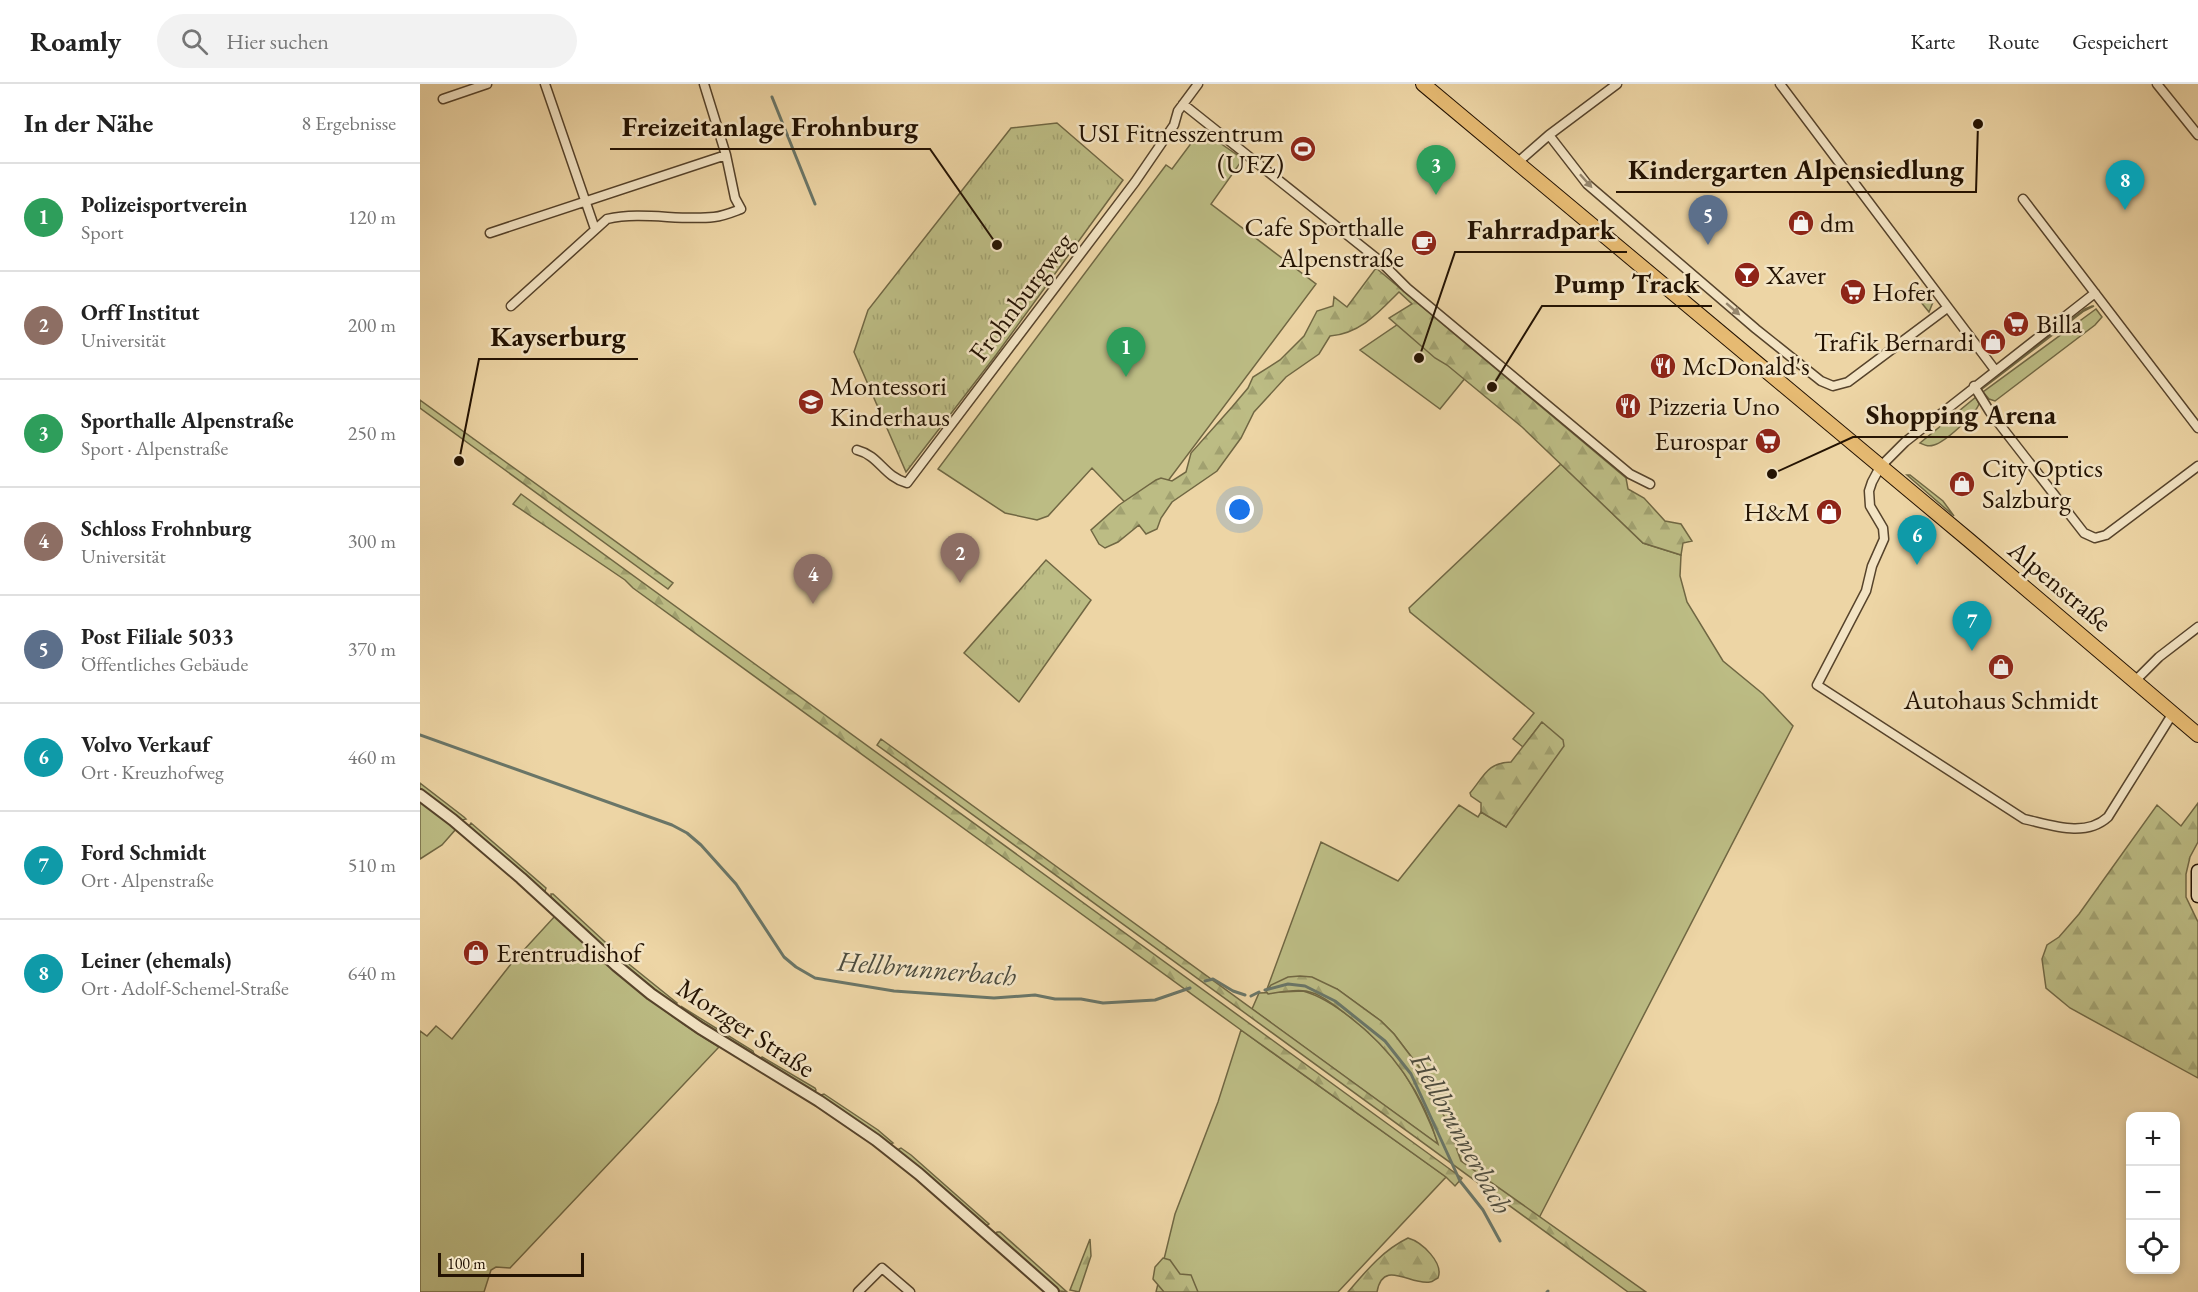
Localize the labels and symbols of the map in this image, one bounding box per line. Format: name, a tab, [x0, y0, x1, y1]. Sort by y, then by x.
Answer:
callout: Freizeitanlage Frohnburg	[610, 103, 930, 149]
text: Freizeitanlage Frohnburg	[622, 108, 919, 144]
place label: USI Fitnesszentrum (UFZ)	[1078, 115, 1284, 181]
sports icon: USI Fitnesszentrum (UFZ)	[1288, 134, 1318, 164]
pin: 3	[1416, 146, 1456, 195]
callout: Kindergarten Alpensiedlung	[1616, 146, 1976, 192]
text: Kindergarten Alpensiedlung	[1628, 151, 1965, 187]
pin: 8	[2106, 160, 2144, 210]
one-way arrow	[1579, 173, 1592, 188]
pin: 5	[1688, 196, 1728, 245]
place label: dm	[1820, 205, 1855, 240]
callout: Fahrradpark	[1455, 206, 1627, 252]
shop icon: dm	[1786, 208, 1816, 238]
place label: Cafe Sporthalle Alpenstraße	[1245, 209, 1404, 275]
text: Fahrradpark	[1467, 211, 1616, 247]
street label: Frohnburgweg	[961, 225, 1081, 368]
cafe icon: Cafe Sporthalle Alpenstraße	[1409, 228, 1439, 258]
place label: Xaver	[1765, 257, 1826, 292]
callout: Pump Track	[1542, 260, 1712, 306]
bar icon: Xaver	[1732, 260, 1762, 290]
text: Pump Track	[1554, 265, 1700, 301]
place label: Hofer	[1872, 274, 1935, 309]
supermarket icon: Hofer	[1838, 277, 1868, 307]
one-way arrow	[1725, 302, 1740, 315]
place label: Billa	[2036, 306, 2082, 341]
supermarket icon: Billa	[2001, 309, 2031, 339]
callout: Kayserburg	[479, 313, 638, 359]
text: Kayserburg	[490, 318, 627, 354]
place label: Trafik Bernardi	[1814, 324, 1974, 359]
shop icon: Trafik Bernardi	[1978, 327, 2008, 357]
pin: 1	[1106, 328, 1146, 377]
place label: McDonald's	[1682, 348, 1810, 383]
restaurant icon: McDonald's	[1648, 351, 1678, 381]
place label: Montessori Kinderhaus	[830, 368, 950, 434]
school or university icon: Montessori Kinderhaus	[796, 387, 826, 417]
place label: Pizzeria Uno	[1648, 388, 1780, 423]
restaurant icon: Pizzeria Uno	[1613, 391, 1643, 421]
callout: Shopping Arena	[1853, 391, 2068, 437]
text: Shopping Arena	[1866, 396, 2057, 432]
place label: Eurospar	[1654, 423, 1748, 458]
supermarket icon: Eurospar	[1753, 426, 1783, 456]
place label: City Optics Salzburg	[1982, 450, 2103, 516]
shop icon: City Optics Salzburg	[1947, 469, 1977, 499]
place label: H&M	[1743, 494, 1810, 529]
your location	[1225, 495, 1254, 524]
shop icon: H&M	[1814, 497, 1844, 527]
pin: 6	[1898, 516, 1936, 565]
street label: Alpenstraße	[2000, 531, 2119, 639]
pin: 2	[940, 534, 980, 583]
pin: 4	[794, 554, 832, 604]
pin: 7	[1952, 602, 1992, 651]
shop icon: Autohaus Schmidt	[1986, 652, 2016, 682]
place label: Autohaus Schmidt	[1903, 682, 2099, 717]
place label: Erentrudishof	[496, 935, 645, 970]
shop icon: Erentrudishof	[461, 938, 491, 968]
water label: Hellbrunnerbach	[835, 942, 1018, 994]
street label: Morzger Straße	[670, 970, 822, 1085]
water label: Hellbrunnerbach	[1402, 1045, 1521, 1220]
scale bar	[438, 1250, 584, 1278]

